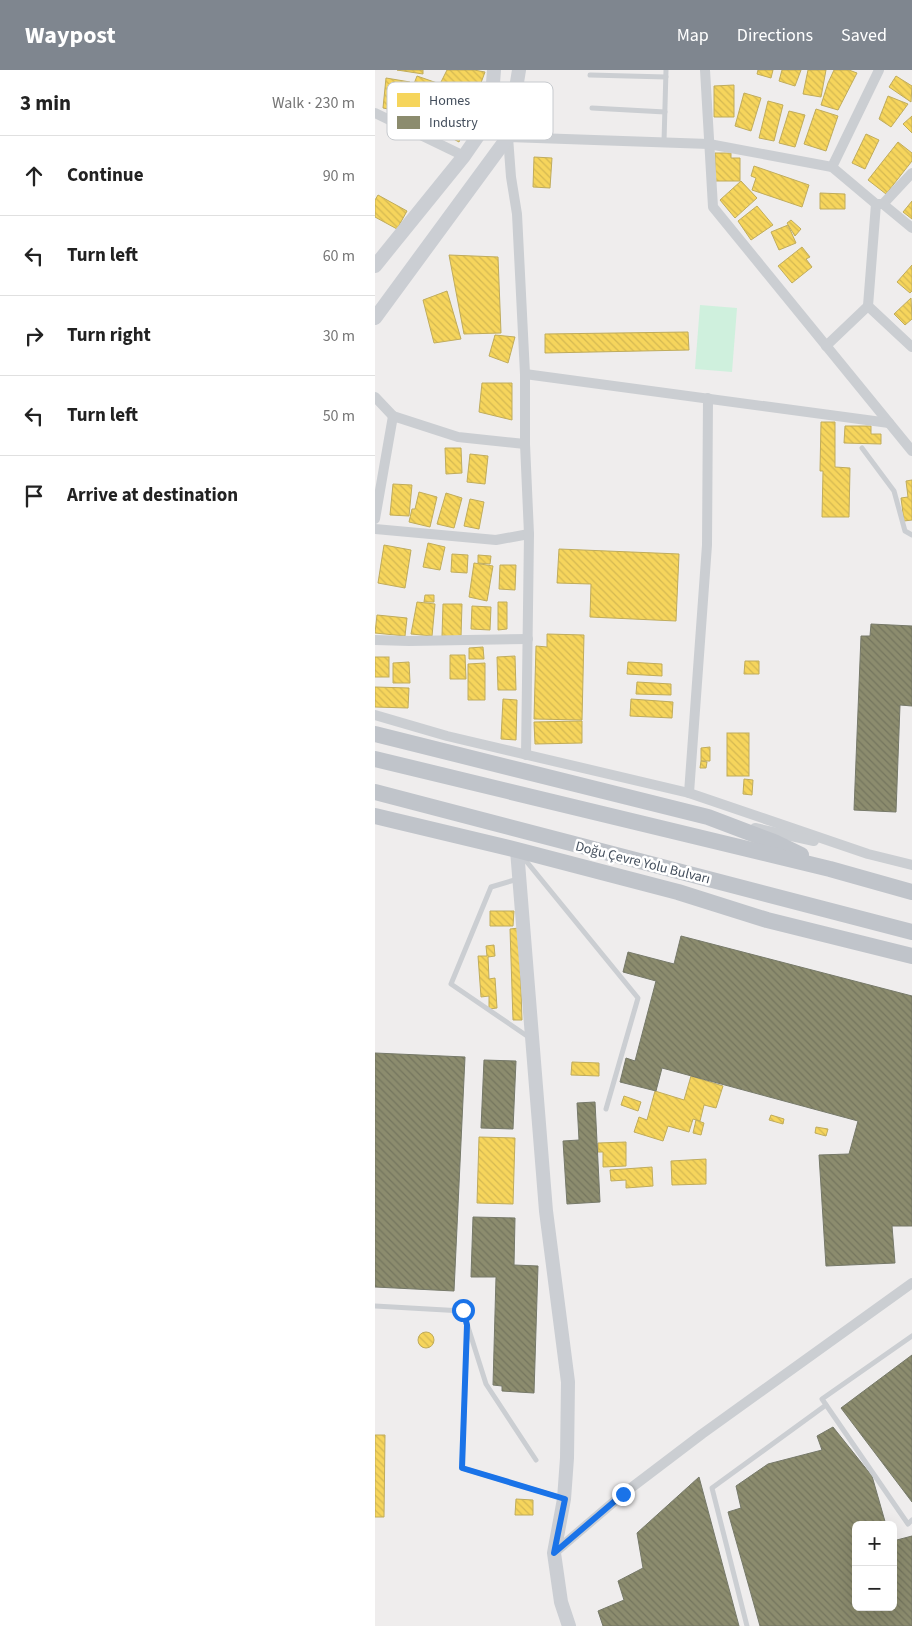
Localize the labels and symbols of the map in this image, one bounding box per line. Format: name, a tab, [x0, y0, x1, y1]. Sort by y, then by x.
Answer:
legend	[387, 82, 553, 140]
text: Homes	[429, 91, 470, 111]
text: Industry	[429, 113, 478, 133]
street label: Doğu Çevre Yolu Bulvarı	[573, 837, 712, 889]
route start	[452, 1299, 475, 1322]
route end	[612, 1483, 635, 1506]

